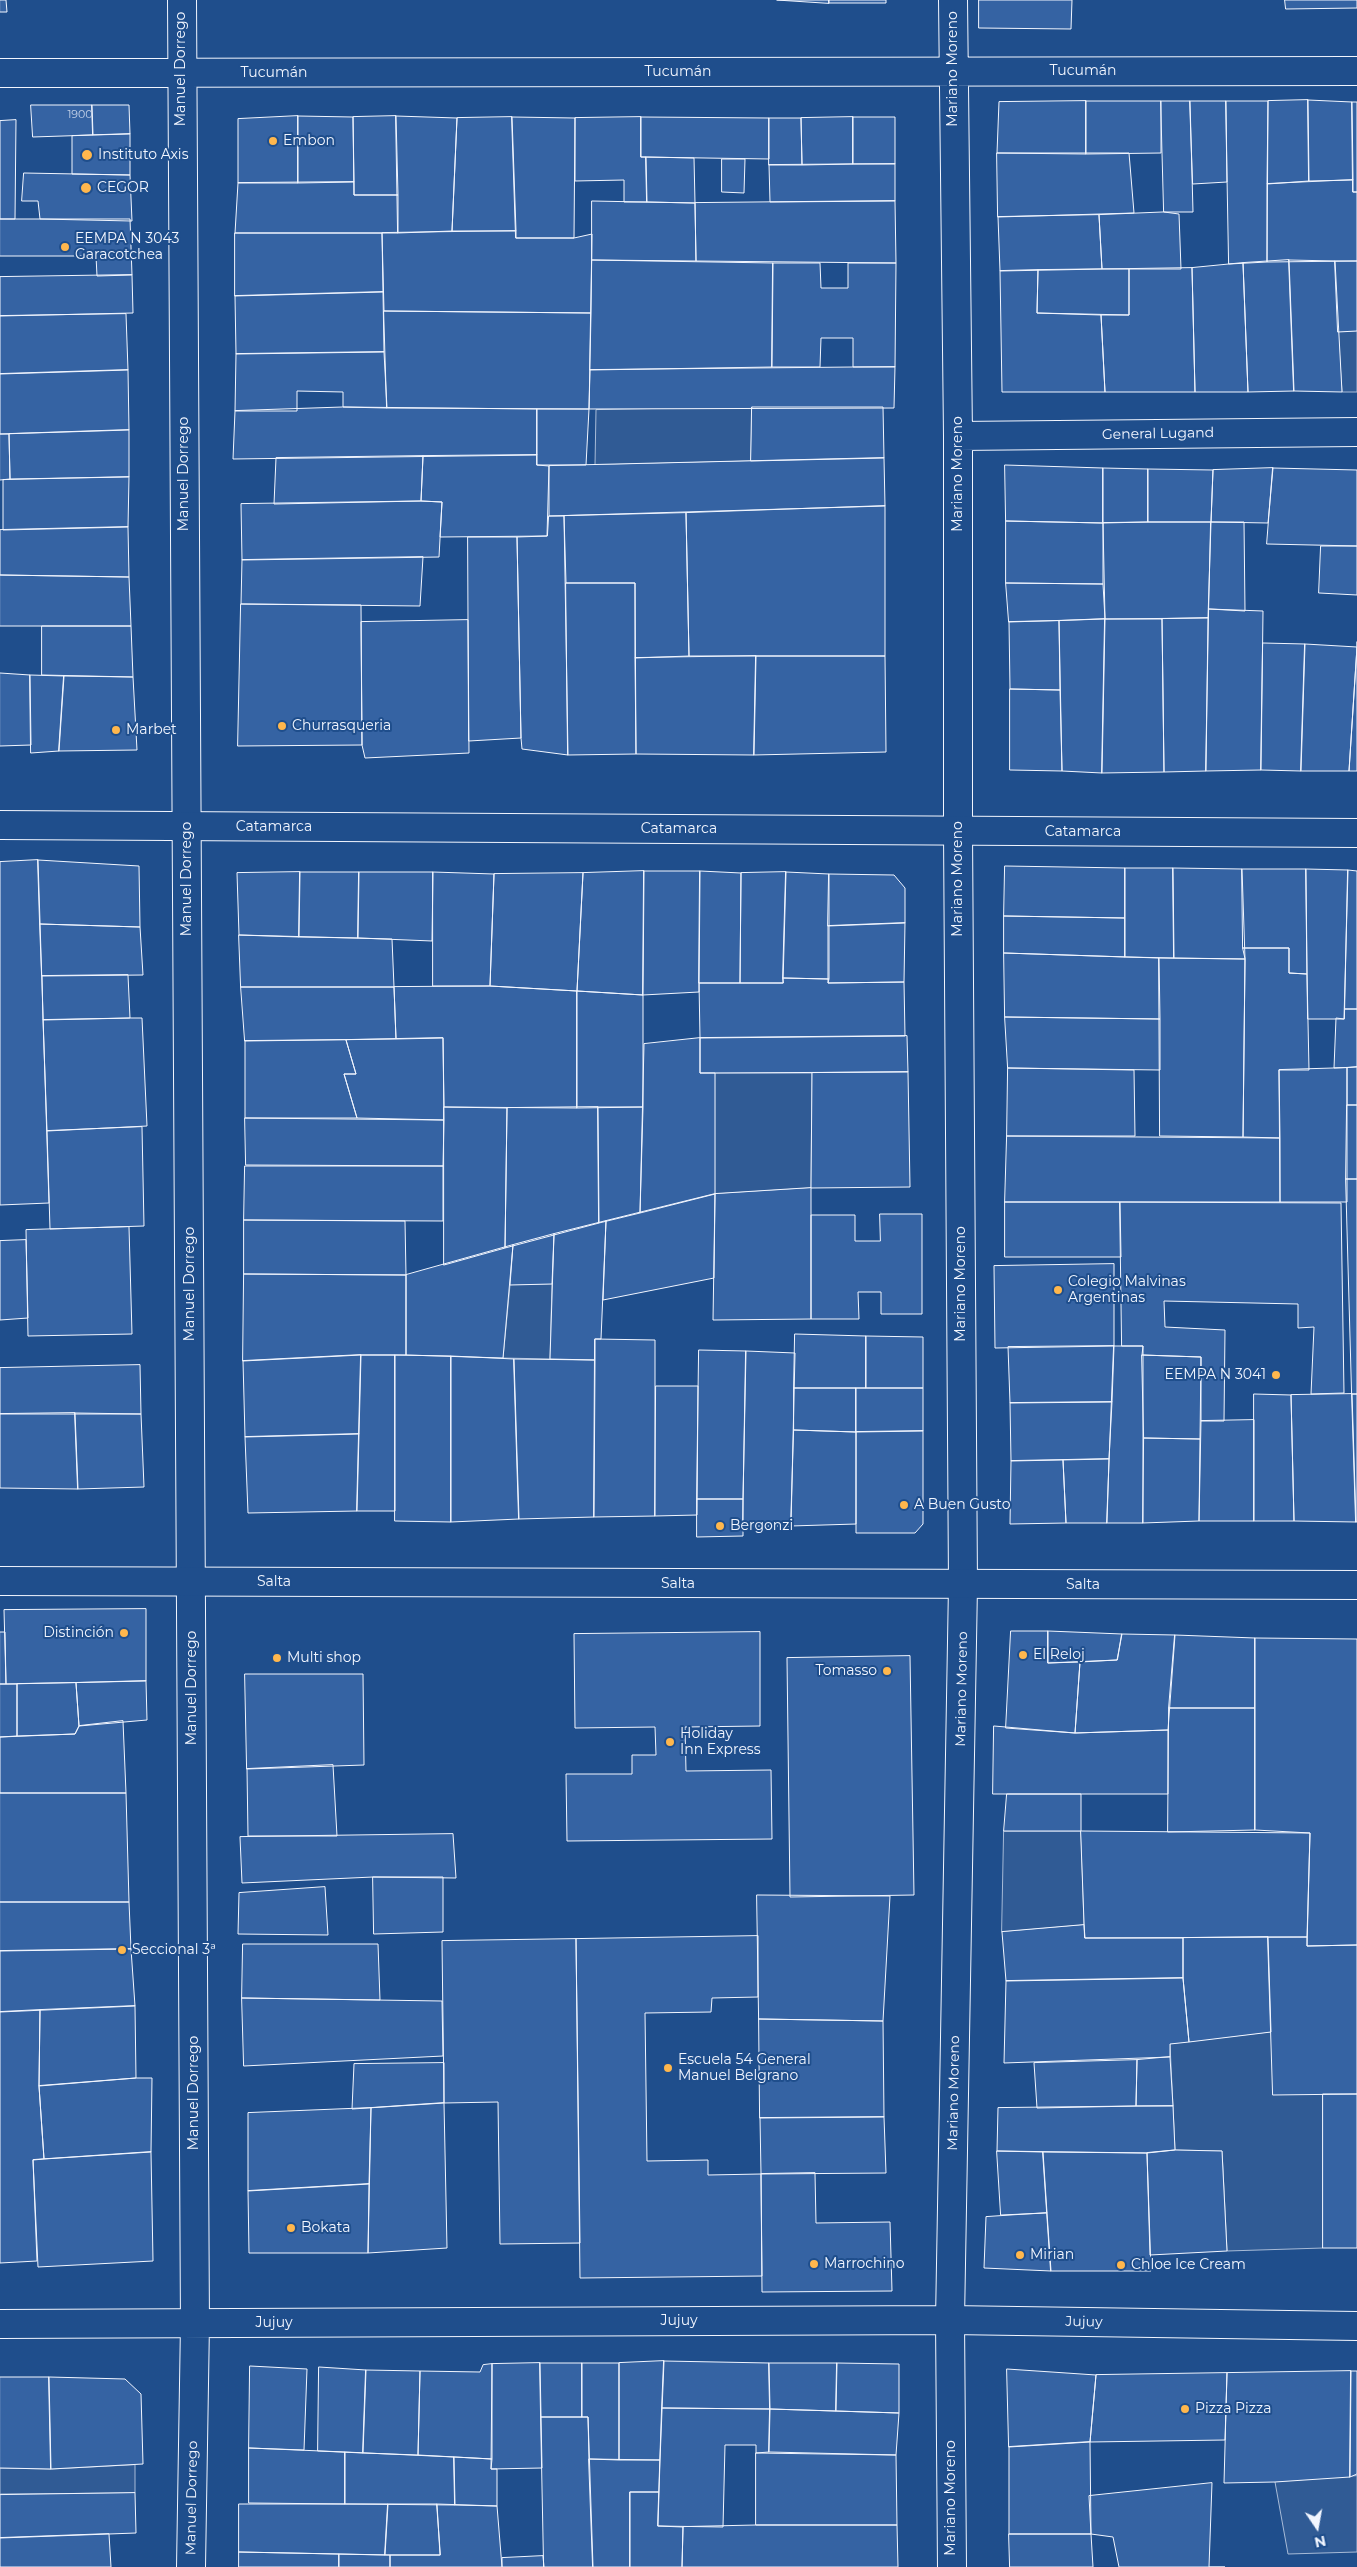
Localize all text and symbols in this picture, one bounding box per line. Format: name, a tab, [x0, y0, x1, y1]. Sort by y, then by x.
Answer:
street label: Mariano Moreno	[945, 11, 961, 127]
street label: Manuel Dorrego	[173, 12, 189, 126]
street label: Tucumán	[1049, 63, 1117, 79]
street label: Tucumán	[644, 64, 712, 80]
street label: Tucumán	[240, 65, 308, 81]
house number: 1900	[67, 108, 93, 122]
place label: Embon	[283, 133, 335, 149]
marker: Embon	[267, 135, 279, 147]
place label: Instituto Axis	[98, 147, 188, 163]
marker: Instituto Axis	[80, 148, 94, 162]
place label: CEGOR	[97, 180, 149, 196]
marker: CEGOR	[79, 181, 93, 195]
place label: EEMPA N 3043 Garacotchea	[75, 231, 179, 264]
marker: EEMPA N 3043 Garacotchea	[59, 241, 71, 253]
street label: Mariano Moreno	[950, 416, 966, 532]
street label: Manuel Dorrego	[176, 417, 192, 531]
street label: General Lugand	[1102, 425, 1214, 443]
place label: Churrasqueria	[292, 718, 391, 734]
marker: Churrasqueria	[276, 720, 288, 732]
place label: Marbet	[126, 722, 177, 738]
marker: Marbet	[110, 724, 122, 736]
street label: Catamarca	[236, 819, 312, 835]
street label: Catamarca	[641, 821, 717, 837]
street label: Mariano Moreno	[950, 821, 966, 937]
street label: Manuel Dorrego	[179, 822, 195, 936]
street label: Catamarca	[1045, 824, 1121, 840]
street label: Mariano Moreno	[953, 1226, 969, 1342]
street label: Manuel Dorrego	[182, 1227, 198, 1341]
place label: Colegio Malvinas Argentinas	[1068, 1274, 1186, 1306]
marker: Colegio Malvinas Argentinas	[1052, 1284, 1064, 1296]
place label: EEMPA N 3041	[1165, 1367, 1266, 1383]
marker: EEMPA N 3041	[1270, 1369, 1282, 1381]
place label: A Buen Gusto	[914, 1497, 1011, 1513]
marker: A Buen Gusto	[898, 1499, 910, 1511]
place label: Bergonzi	[730, 1518, 793, 1534]
marker: Bergonzi	[714, 1520, 726, 1532]
street label: Salta	[257, 1574, 291, 1590]
street label: Salta	[661, 1576, 695, 1592]
street label: Salta	[1066, 1577, 1100, 1593]
place label: Distinción	[43, 1625, 114, 1641]
marker: Distinción	[118, 1627, 130, 1639]
street label: Manuel Dorrego	[184, 1631, 200, 1745]
street label: Mariano Moreno	[953, 1631, 971, 1747]
place label: El Reloj	[1033, 1647, 1085, 1663]
marker: El Reloj	[1017, 1649, 1029, 1661]
place label: Multi shop	[287, 1650, 361, 1666]
marker: Multi shop	[271, 1652, 283, 1664]
place label: Tomasso	[815, 1663, 877, 1679]
marker: Tomasso	[881, 1665, 893, 1677]
place label: Holiday Inn Express	[680, 1726, 761, 1758]
marker: Holiday Inn Express	[664, 1736, 676, 1748]
place label: Seccional 3ª	[132, 1942, 216, 1958]
marker: Seccional 3ª	[116, 1944, 128, 1956]
street label: Mariano Moreno	[945, 2035, 963, 2151]
street label: Manuel Dorrego	[186, 2036, 202, 2150]
place label: Escuela 54 General Manuel Belgrano	[678, 2052, 811, 2084]
marker: Escuela 54 General Manuel Belgrano	[662, 2062, 674, 2074]
place label: Bokata	[301, 2220, 350, 2236]
marker: Bokata	[285, 2222, 297, 2234]
place label: Mirian	[1030, 2247, 1074, 2263]
marker: Mirian	[1014, 2249, 1026, 2261]
place label: Marrochino	[824, 2256, 905, 2272]
place label: Chloe Ice Cream	[1131, 2257, 1246, 2273]
marker: Marrochino	[808, 2258, 820, 2270]
marker: Chloe Ice Cream	[1115, 2259, 1127, 2271]
street label: Jujuy	[660, 2313, 698, 2329]
street label: Jujuy	[1065, 2313, 1103, 2331]
street label: Jujuy	[255, 2315, 293, 2331]
place label: Pizza Pizza	[1195, 2401, 1271, 2417]
marker: Pizza Pizza	[1179, 2403, 1191, 2415]
street label: Mariano Moreno	[943, 2440, 959, 2556]
street label: Manuel Dorrego	[183, 2441, 201, 2555]
north arrow	[1292, 2502, 1342, 2552]
text: N	[1313, 2532, 1328, 2552]

